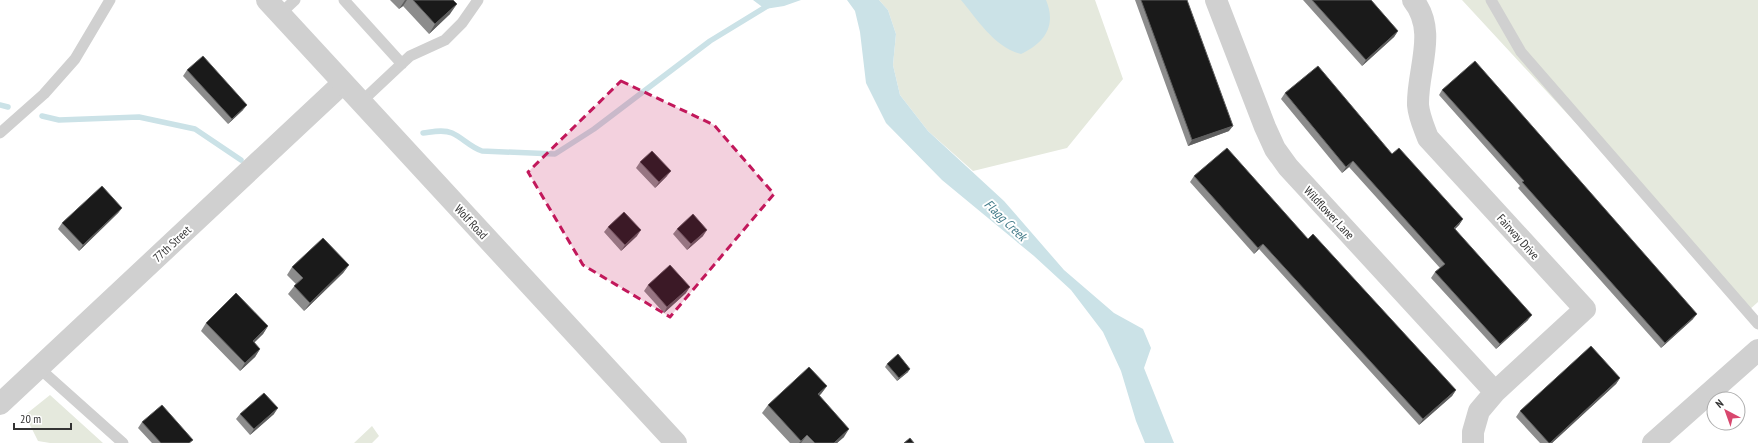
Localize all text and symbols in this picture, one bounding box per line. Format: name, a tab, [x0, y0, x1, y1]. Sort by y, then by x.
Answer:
street label: Wildflower Lane	[1301, 183, 1358, 242]
water label: Flagg Creek	[981, 196, 1032, 246]
street label: Wolf Road	[452, 201, 491, 242]
street label: Fairway Drive	[1494, 211, 1543, 263]
street label: 77th Street	[149, 222, 194, 265]
north arrow	[1706, 391, 1746, 431]
text: N	[1713, 396, 1726, 411]
scale bar	[14, 405, 71, 431]
text: 20 m	[20, 411, 41, 426]

